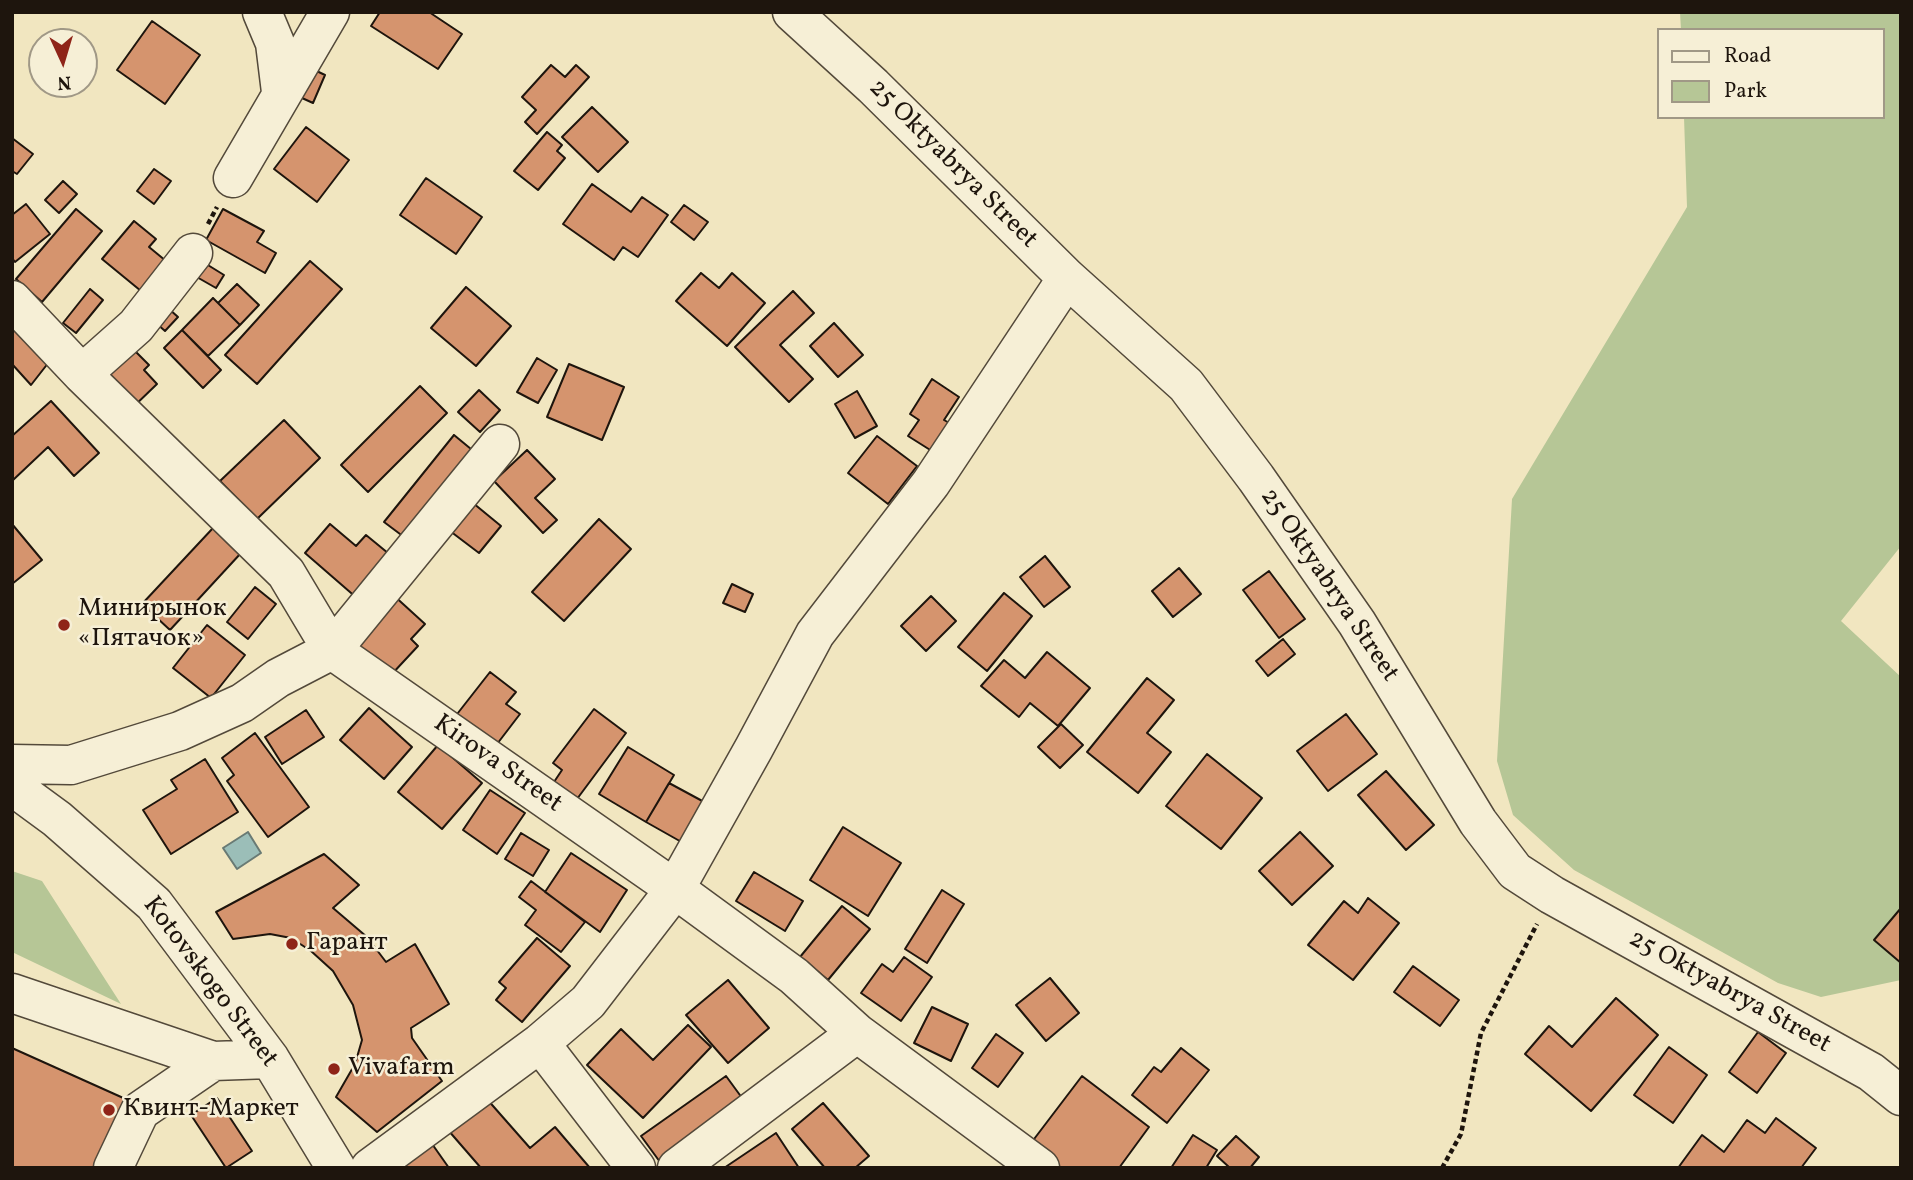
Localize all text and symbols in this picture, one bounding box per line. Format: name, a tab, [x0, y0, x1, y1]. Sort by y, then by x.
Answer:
north arrow	[28, 28, 98, 98]
legend	[1658, 28, 1885, 119]
text: Road	[1724, 42, 1771, 71]
text: N	[57, 69, 72, 95]
street label: 25 Oktyabrya Street	[861, 74, 1043, 256]
text: Park	[1724, 77, 1767, 106]
street label: 25 Oktyabrya Street	[1252, 483, 1404, 689]
place label: Минирынок «Пятачок»	[78, 594, 226, 656]
marker: Минирынок «Пятачок»	[56, 617, 72, 633]
street label: Kirova Street	[427, 709, 567, 821]
street label: Kotovskogo Street	[135, 891, 283, 1075]
street label: 25 Oktyabrya Street	[1622, 924, 1836, 1062]
place label: Гарант	[306, 928, 388, 960]
marker: Гарант	[284, 936, 300, 952]
place label: Vivafarm	[348, 1053, 455, 1085]
marker: Vivafarm	[326, 1061, 342, 1077]
place label: Квинт-Маркет	[123, 1094, 299, 1126]
marker: Квинт-Маркет	[101, 1102, 117, 1118]

